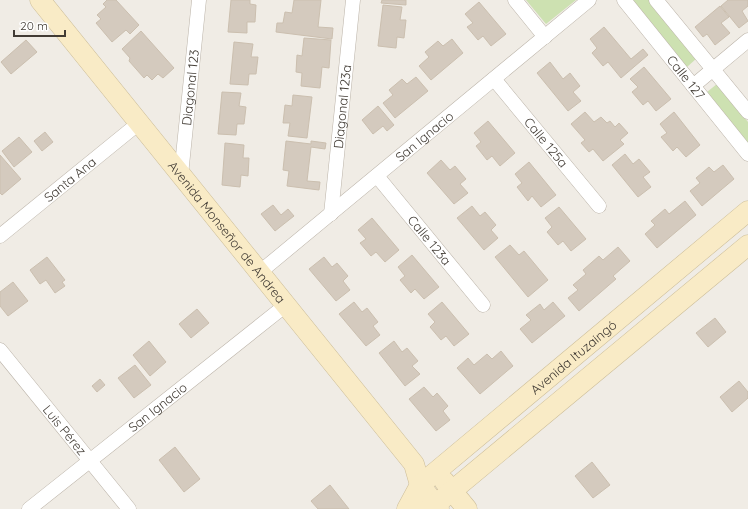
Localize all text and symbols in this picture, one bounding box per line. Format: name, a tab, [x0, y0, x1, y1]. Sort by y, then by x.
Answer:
scale bar	[14, 12, 65, 38]
text: 20 m	[20, 18, 48, 33]
street label: Diagonal 123	[178, 48, 202, 126]
street label: Calle 127	[664, 52, 709, 102]
street label: Diagonal 123a	[330, 64, 354, 149]
street label: San Ignacio	[392, 108, 457, 165]
street label: Calle 125a	[521, 114, 572, 170]
street label: Santa Ana	[41, 153, 99, 205]
street label: Avenida Monseñor de Andrea	[165, 158, 289, 306]
street label: Calle 123a	[404, 212, 455, 268]
street label: Avenida Ituzaingó	[527, 316, 620, 398]
street label: San Ignacio	[125, 379, 190, 435]
street label: Luis Pérez	[40, 402, 90, 458]

